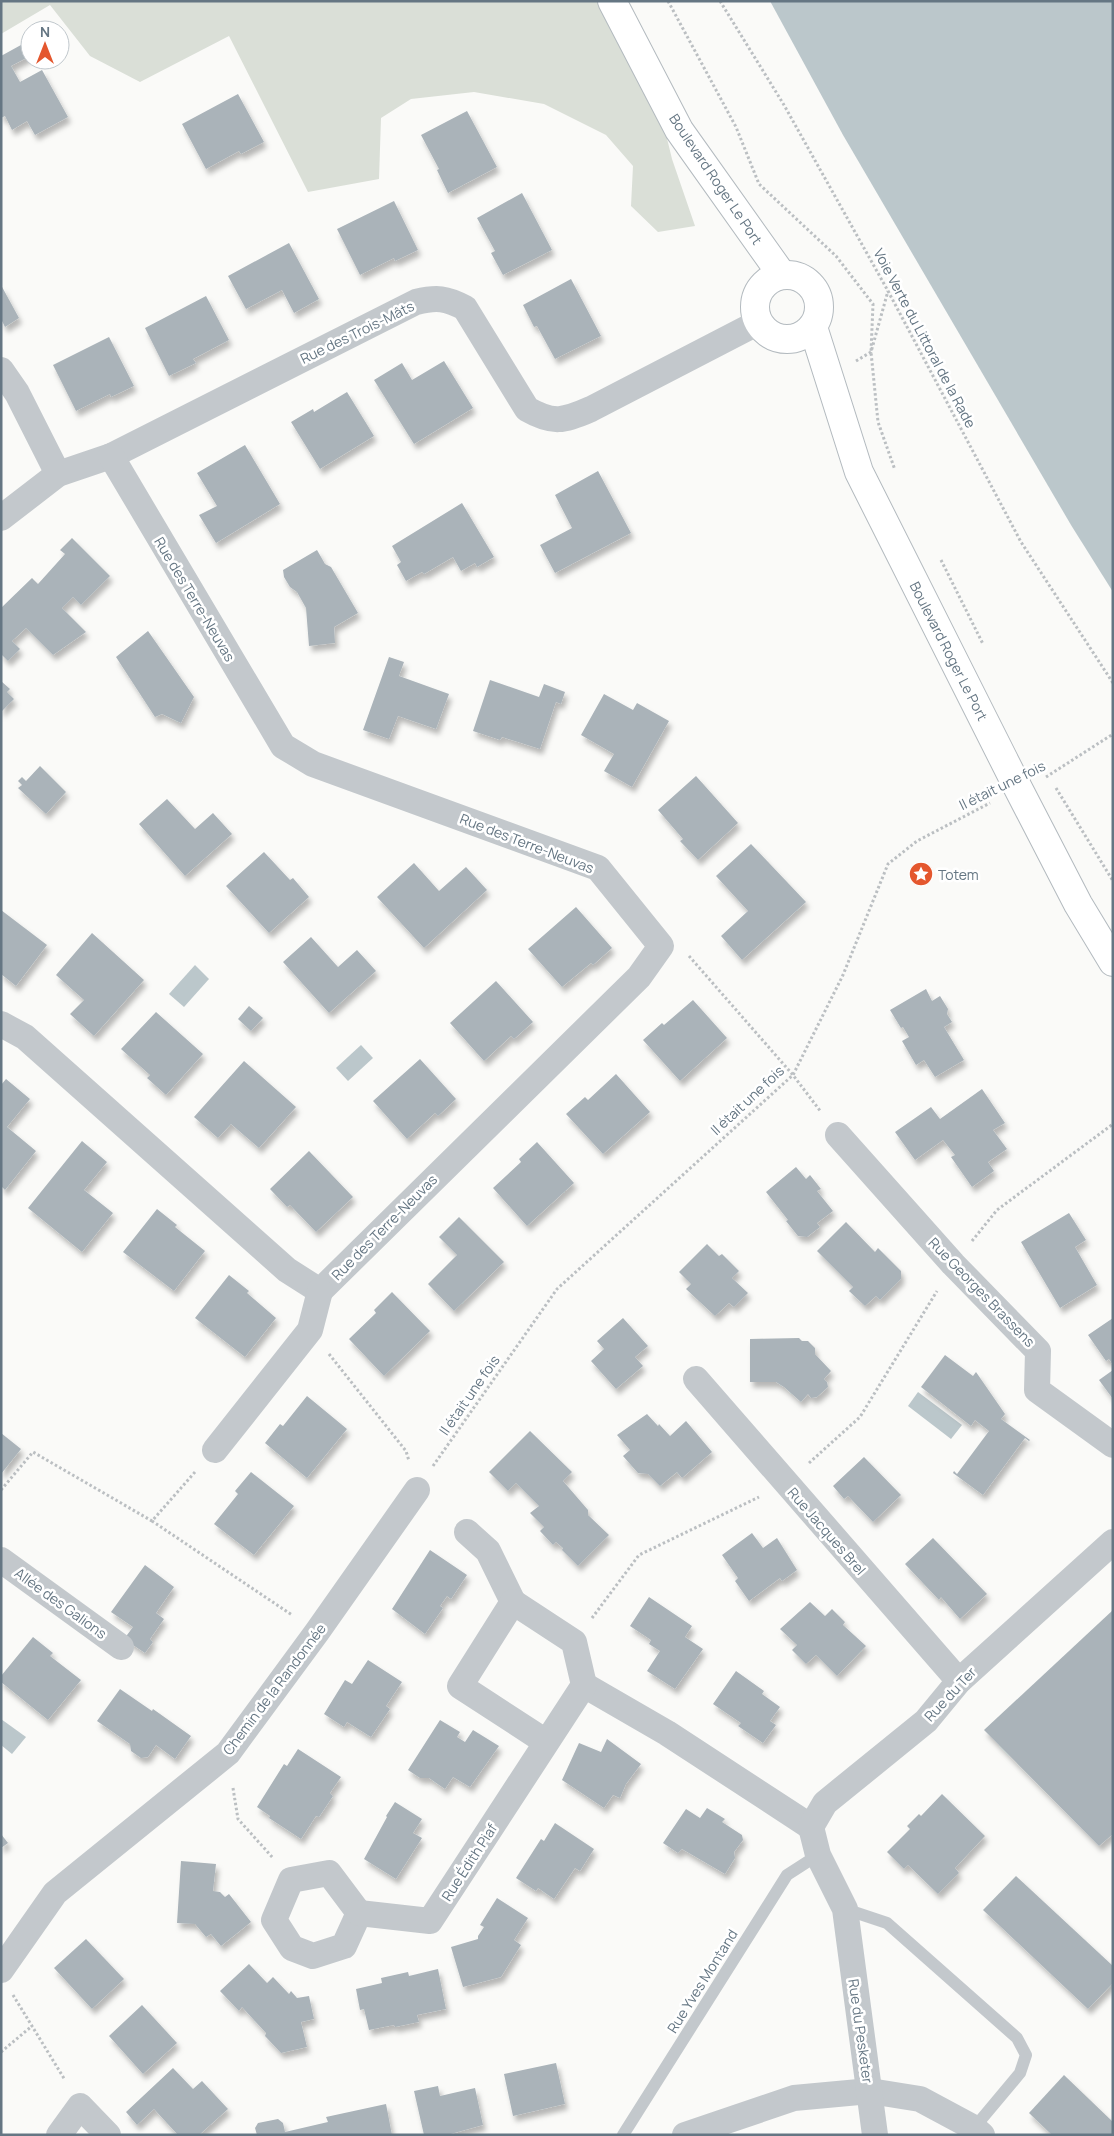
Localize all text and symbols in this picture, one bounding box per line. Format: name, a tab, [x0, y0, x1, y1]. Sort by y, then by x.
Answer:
north arrow	[20, 20, 70, 70]
text: N	[40, 22, 50, 41]
street label: Boulevard Roger Le Port	[665, 110, 767, 248]
street label: Voie Verte du Littoral de la Rade	[870, 245, 980, 431]
street label: Rue des Trois-Mâts	[297, 296, 417, 368]
street label: Rue des Terre-Neuvas	[150, 533, 240, 665]
street label: Boulevard Roger Le Port	[906, 578, 993, 724]
street label: Il était une fois	[956, 756, 1048, 814]
street label: Rue des Terre-Neuvas	[457, 809, 597, 877]
place icon: Totem	[908, 861, 934, 887]
place label: Totem	[938, 865, 979, 884]
street label: Il était une fois	[706, 1061, 788, 1139]
street label: Rue des Terre-Neuvas	[327, 1170, 441, 1284]
street label: Rue Georges Brassens	[925, 1233, 1039, 1351]
street label: Il était une fois	[434, 1351, 504, 1439]
street label: Rue Jacques Brel	[784, 1483, 870, 1579]
street label: Allée des Galions	[11, 1563, 111, 1643]
street label: Chemin de la Randonnée	[218, 1619, 330, 1759]
street label: Rue du Ter	[920, 1663, 980, 1725]
street label: Rue Édith Piaf	[437, 1820, 501, 1904]
street label: Rue Yves Montand	[662, 1926, 742, 2036]
street label: Rue du Pesketer	[844, 1978, 878, 2084]

